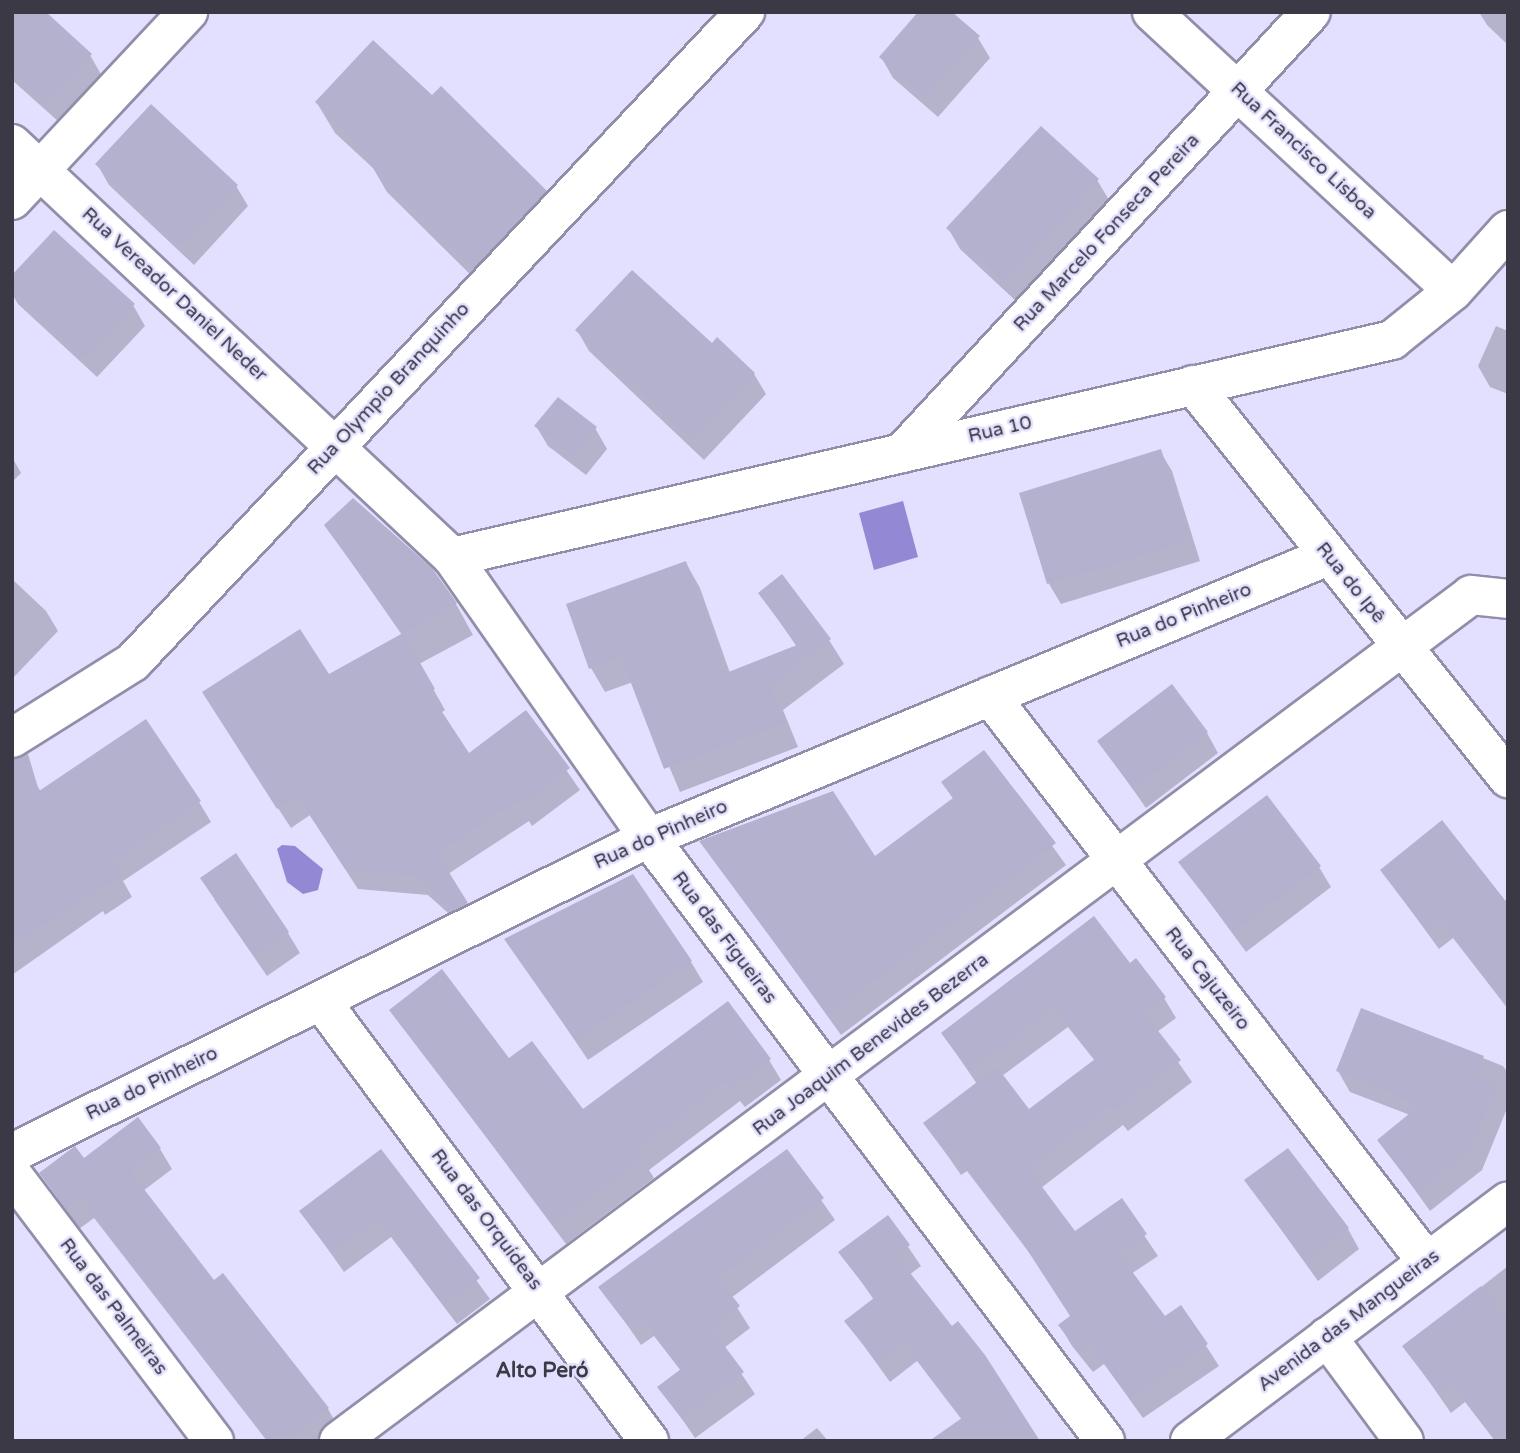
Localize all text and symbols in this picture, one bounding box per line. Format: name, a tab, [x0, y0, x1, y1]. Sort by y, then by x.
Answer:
street label: Rua Francisco Lisboa	[1225, 78, 1381, 224]
street label: Rua Marcelo Fonseca Pereira	[1009, 129, 1205, 337]
street label: Rua Vereador Daniel Neder	[77, 203, 271, 387]
street label: Rua Olympio Branquinho	[303, 298, 475, 480]
street label: Rua 10	[966, 412, 1034, 448]
street label: Rua do Ipê	[1311, 538, 1389, 628]
street label: Rua do Pinheiro	[1113, 579, 1255, 653]
street label: Rua do Pinheiro	[591, 795, 731, 875]
street label: Rua das Figueiras	[667, 867, 781, 1009]
street label: Rua Cajuzeiro	[1160, 923, 1254, 1035]
street label: Rua Joaquim Benevides Bezerra	[749, 949, 993, 1141]
street label: Rua do Pinheiro	[82, 1042, 222, 1126]
street label: Rua das Orquídeas	[426, 1145, 546, 1295]
street label: Rua das Palmeiras	[54, 1234, 172, 1380]
street label: Avenida das Mangueiras	[1254, 1245, 1444, 1397]
district label: Alto Peró	[495, 1358, 589, 1384]

